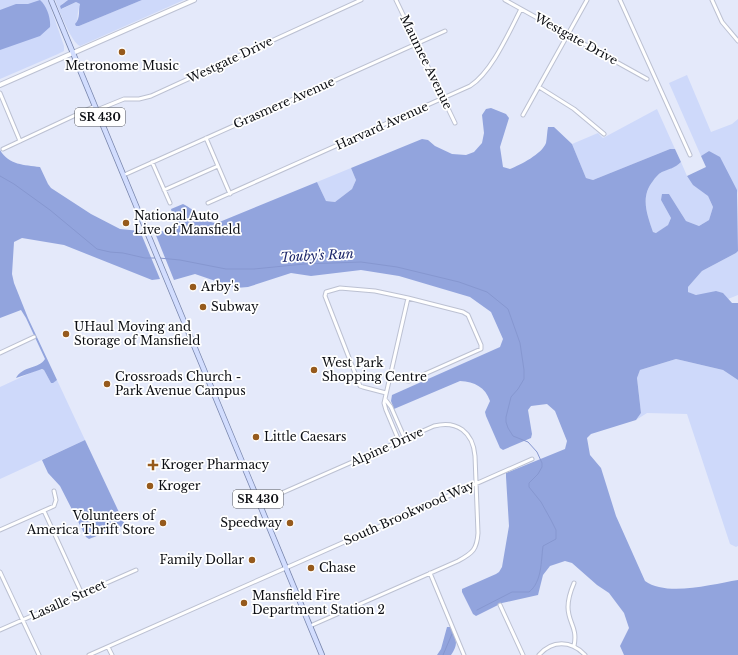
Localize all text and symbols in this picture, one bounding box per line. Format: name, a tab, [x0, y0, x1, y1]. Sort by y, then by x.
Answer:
street label: Westgate Drive	[531, 9, 621, 68]
street label: Maumee Avenue	[397, 12, 456, 111]
street label: Westgate Drive	[184, 33, 275, 86]
marker: Metronome Music	[117, 47, 127, 57]
place label: Metronome Music	[65, 58, 179, 73]
street label: Grasmere Avenue	[231, 73, 337, 132]
street label: Harvard Avenue	[333, 98, 430, 153]
road number: SR 430	[75, 108, 125, 126]
place label: National Auto Live of Mansfield	[134, 208, 241, 237]
marker: National Auto Live of Mansfield	[121, 218, 131, 228]
water label: Touby's Run	[280, 245, 354, 266]
place label: Arby's	[200, 279, 239, 294]
marker: Arby's	[188, 282, 198, 292]
place label: Subway	[211, 299, 259, 314]
marker: Subway	[198, 302, 208, 312]
place label: UHaul Moving and Storage of Mansfield	[74, 319, 200, 348]
marker: UHaul Moving and Storage of Mansfield	[61, 329, 71, 339]
place label: West Park Shopping Centre	[321, 355, 427, 384]
marker: West Park Shopping Centre	[309, 365, 319, 375]
place label: Crossroads Church - Park Avenue Campus	[115, 369, 246, 398]
marker: Crossroads Church - Park Avenue Campus	[102, 379, 112, 389]
street label: Alpine Drive	[347, 424, 426, 470]
place label: Little Caesars	[264, 429, 347, 444]
marker: Little Caesars	[251, 432, 261, 442]
place label: Kroger Pharmacy	[161, 457, 269, 472]
marker: Kroger Pharmacy	[148, 460, 158, 470]
street label: South Brookwood Way	[341, 477, 477, 548]
place label: Kroger	[158, 478, 201, 493]
marker: Kroger	[145, 481, 155, 491]
road number: SR 430	[233, 490, 283, 508]
place label: Volunteers of America Thrift Store	[26, 508, 157, 537]
place label: Speedway	[220, 515, 282, 530]
marker: Volunteers of America Thrift Store	[158, 518, 168, 528]
marker: Speedway	[285, 518, 295, 528]
place label: Family Dollar	[160, 552, 244, 567]
marker: Family Dollar	[247, 555, 257, 565]
place label: Chase	[319, 560, 356, 575]
marker: Chase	[306, 563, 316, 573]
street label: Lasalle Street	[27, 576, 109, 623]
place label: Mansfield Fire Department Station 2	[252, 588, 385, 617]
marker: Mansfield Fire Department Station 2	[239, 598, 249, 608]

